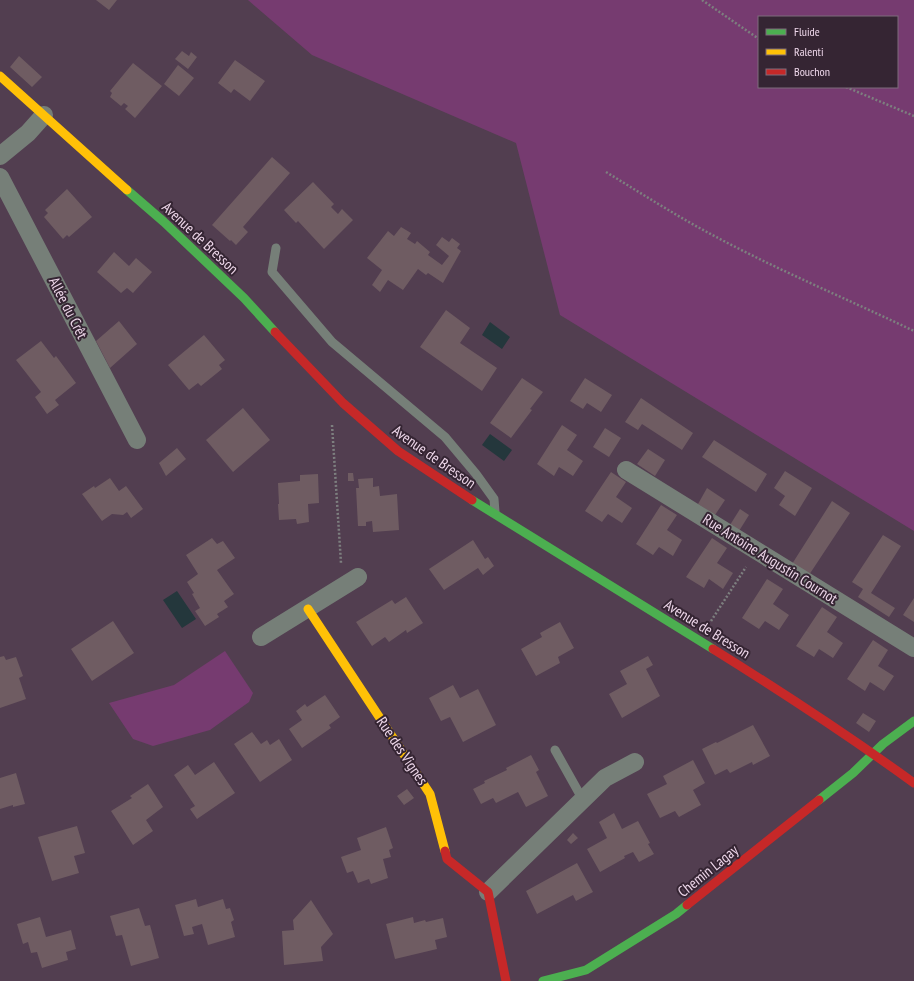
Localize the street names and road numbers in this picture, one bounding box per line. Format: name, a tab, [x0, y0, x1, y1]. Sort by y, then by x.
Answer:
street label: Avenue de Bresson	[158, 197, 242, 278]
street label: Allée du Crêt	[45, 274, 92, 342]
street label: Avenue de Bresson	[389, 421, 480, 492]
street label: Rue Antoine Augustin Cournot	[699, 509, 841, 608]
street label: Avenue de Bresson	[661, 595, 754, 662]
street label: Rue des Vignes	[373, 713, 432, 788]
street label: Chemin Lagay	[673, 840, 742, 901]

